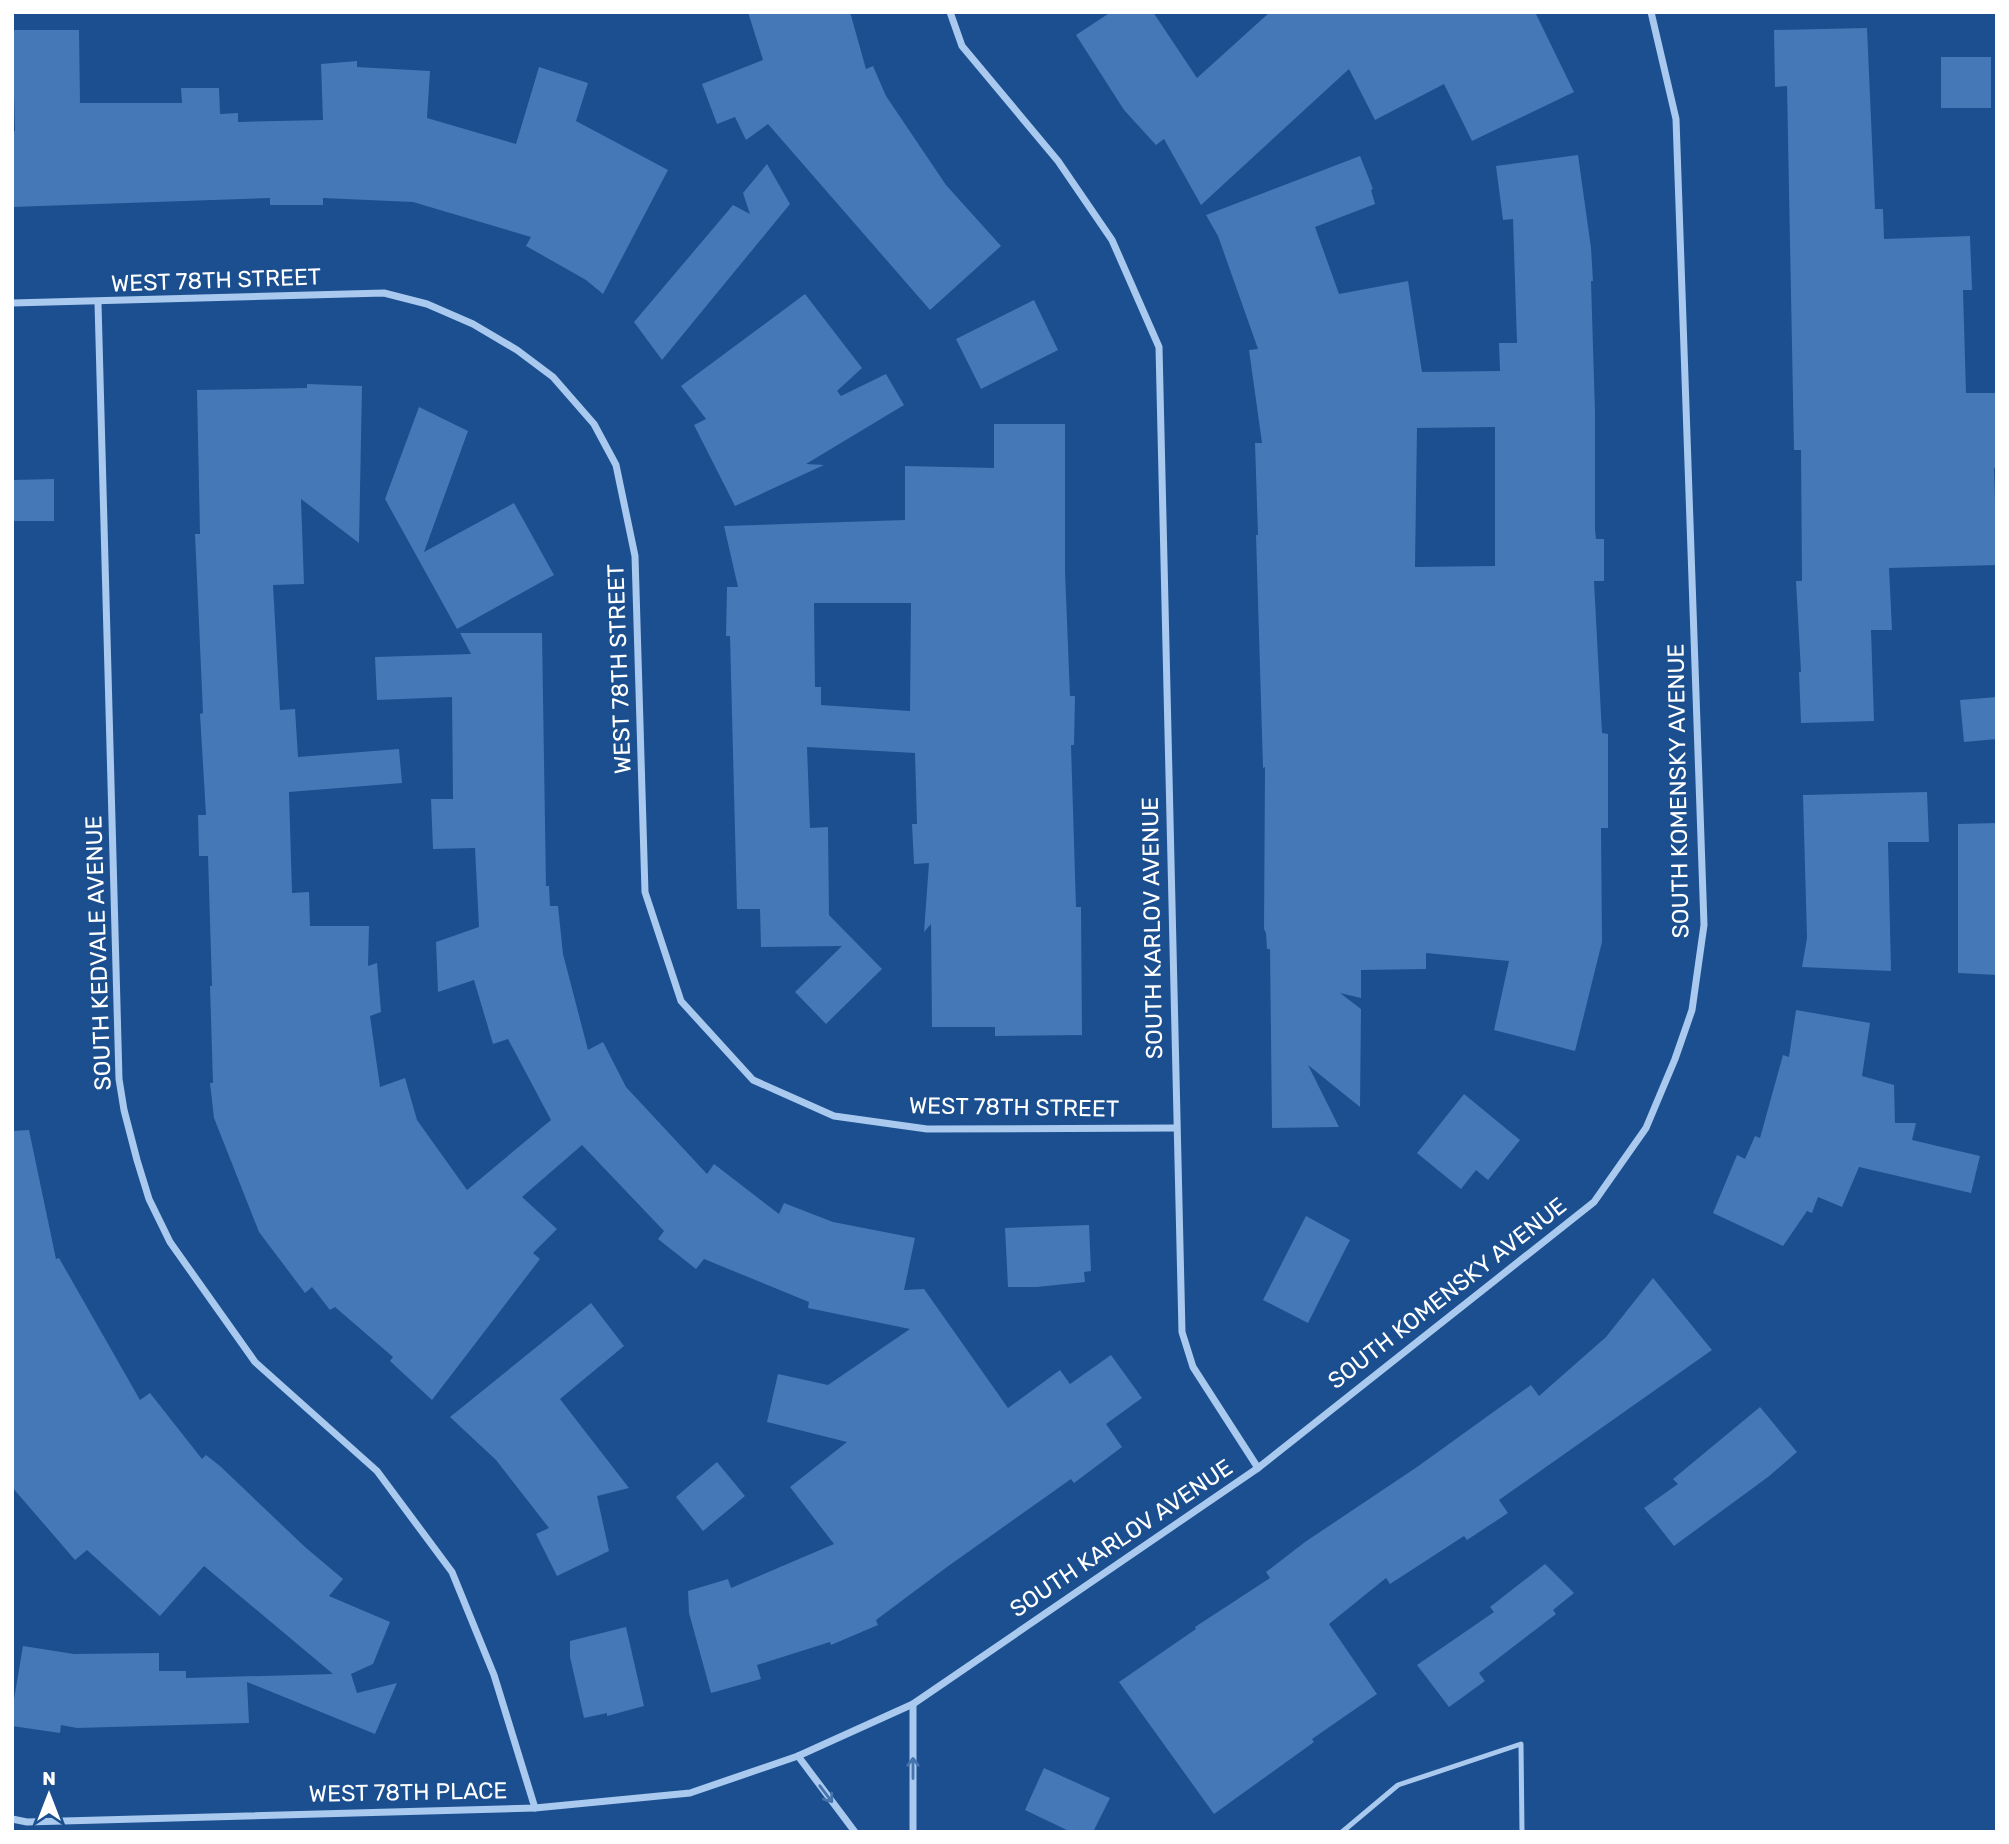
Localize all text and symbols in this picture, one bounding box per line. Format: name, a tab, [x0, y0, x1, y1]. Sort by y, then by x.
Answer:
street label: WEST 78TH STREET	[110, 262, 322, 298]
street label: WEST 78TH STREET	[601, 563, 637, 775]
street label: SOUTH KOMENSKY AVENUE	[1661, 643, 1695, 939]
street label: SOUTH KARLOV AVENUE	[1136, 797, 1168, 1059]
street label: SOUTH KEDVALE AVENUE	[79, 815, 117, 1091]
street label: WEST 78TH STREET	[909, 1091, 1119, 1123]
street label: SOUTH KOMENSKY AVENUE	[1322, 1191, 1572, 1395]
street label: SOUTH KARLOV AVENUE	[1004, 1453, 1238, 1623]
one-way arrow	[906, 1757, 920, 1780]
north arrow	[14, 1760, 84, 1830]
text: N	[42, 1767, 56, 1790]
street label: WEST 78TH PLACE	[308, 1776, 508, 1808]
one-way arrow	[819, 1784, 834, 1803]

